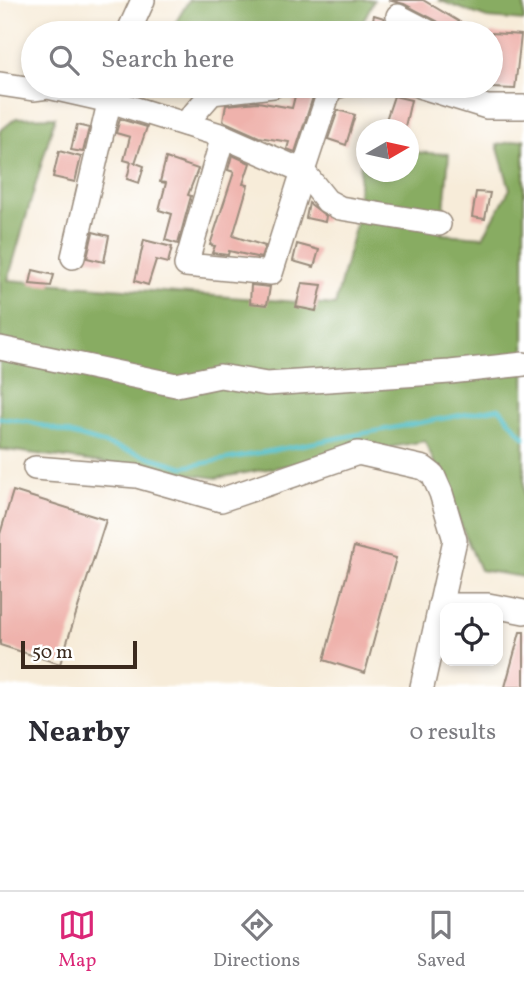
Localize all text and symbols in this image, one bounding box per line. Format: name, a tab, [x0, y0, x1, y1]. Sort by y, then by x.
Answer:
search box	[21, 21, 503, 98]
icon: search	[45, 41, 83, 79]
text: Search here	[101, 42, 234, 78]
north arrow	[356, 119, 419, 182]
map controls	[440, 603, 503, 666]
button: locate	[440, 603, 503, 666]
scale bar	[21, 638, 136, 670]
text: 50 m	[32, 640, 73, 666]
text: Nearby	[28, 712, 130, 754]
text: 0 results	[409, 717, 496, 749]
tab: Map	[58, 906, 96, 974]
tab: Directions	[213, 906, 300, 974]
tab: Saved	[417, 906, 466, 974]

